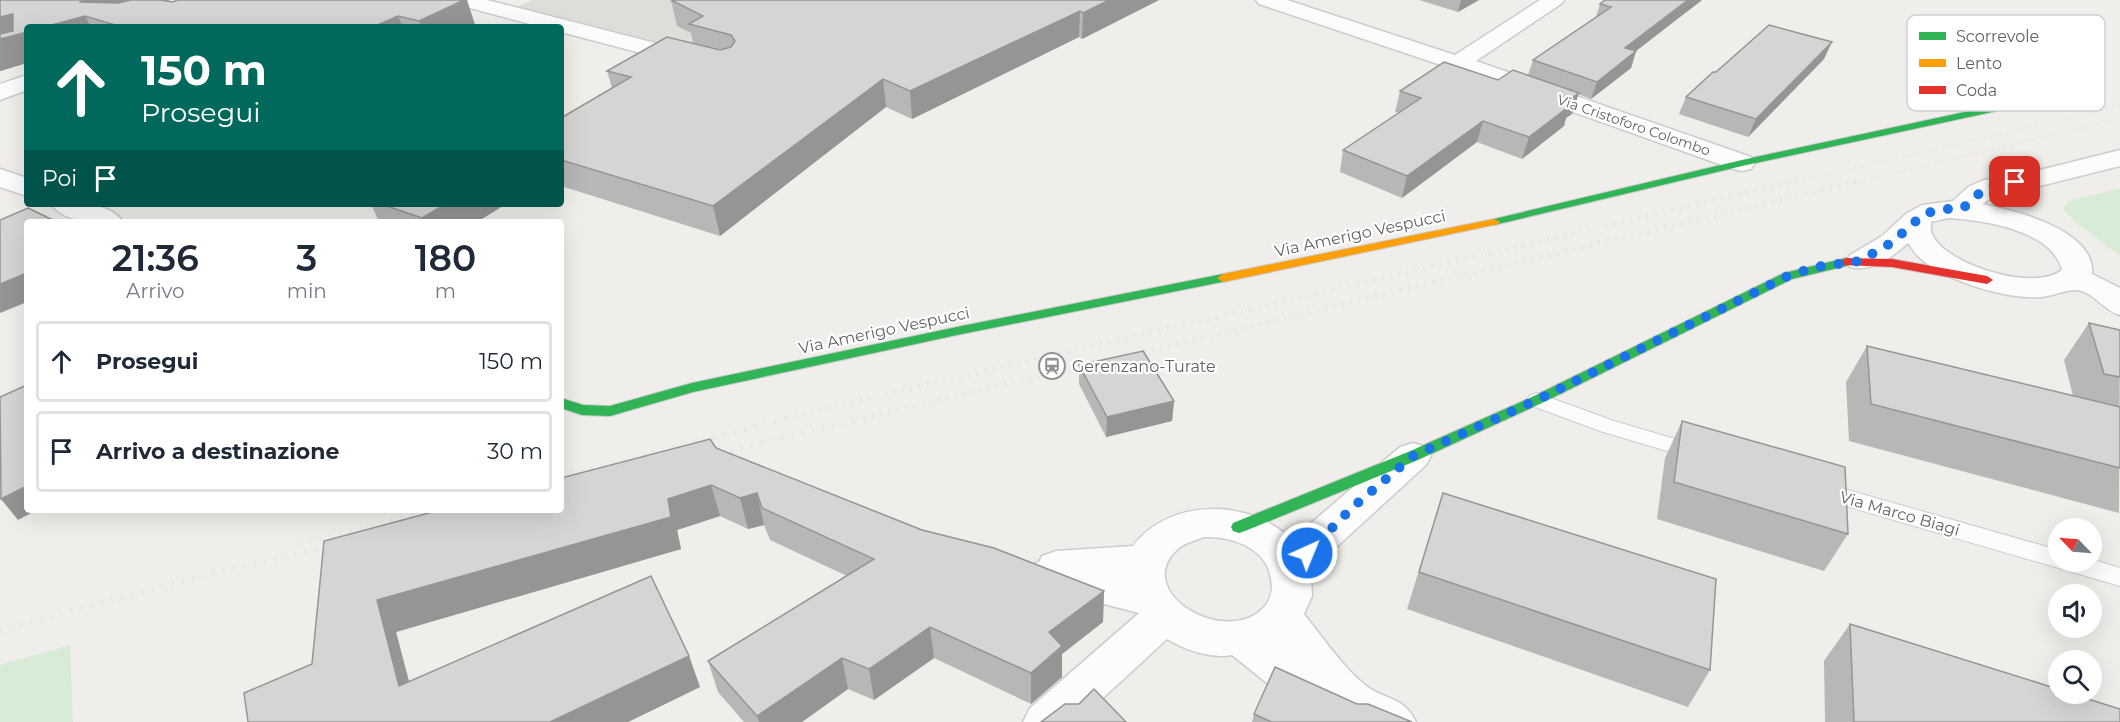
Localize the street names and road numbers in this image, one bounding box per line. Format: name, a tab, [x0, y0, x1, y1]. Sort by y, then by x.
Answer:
street label: Via Cristoforo Colombo	[1555, 90, 1713, 160]
street label: Via Amerigo Vespucci	[1273, 206, 1447, 261]
street label: Via Amerigo Vespucci	[797, 303, 971, 358]
street label: Via Marco Biagi	[1838, 487, 1962, 540]

